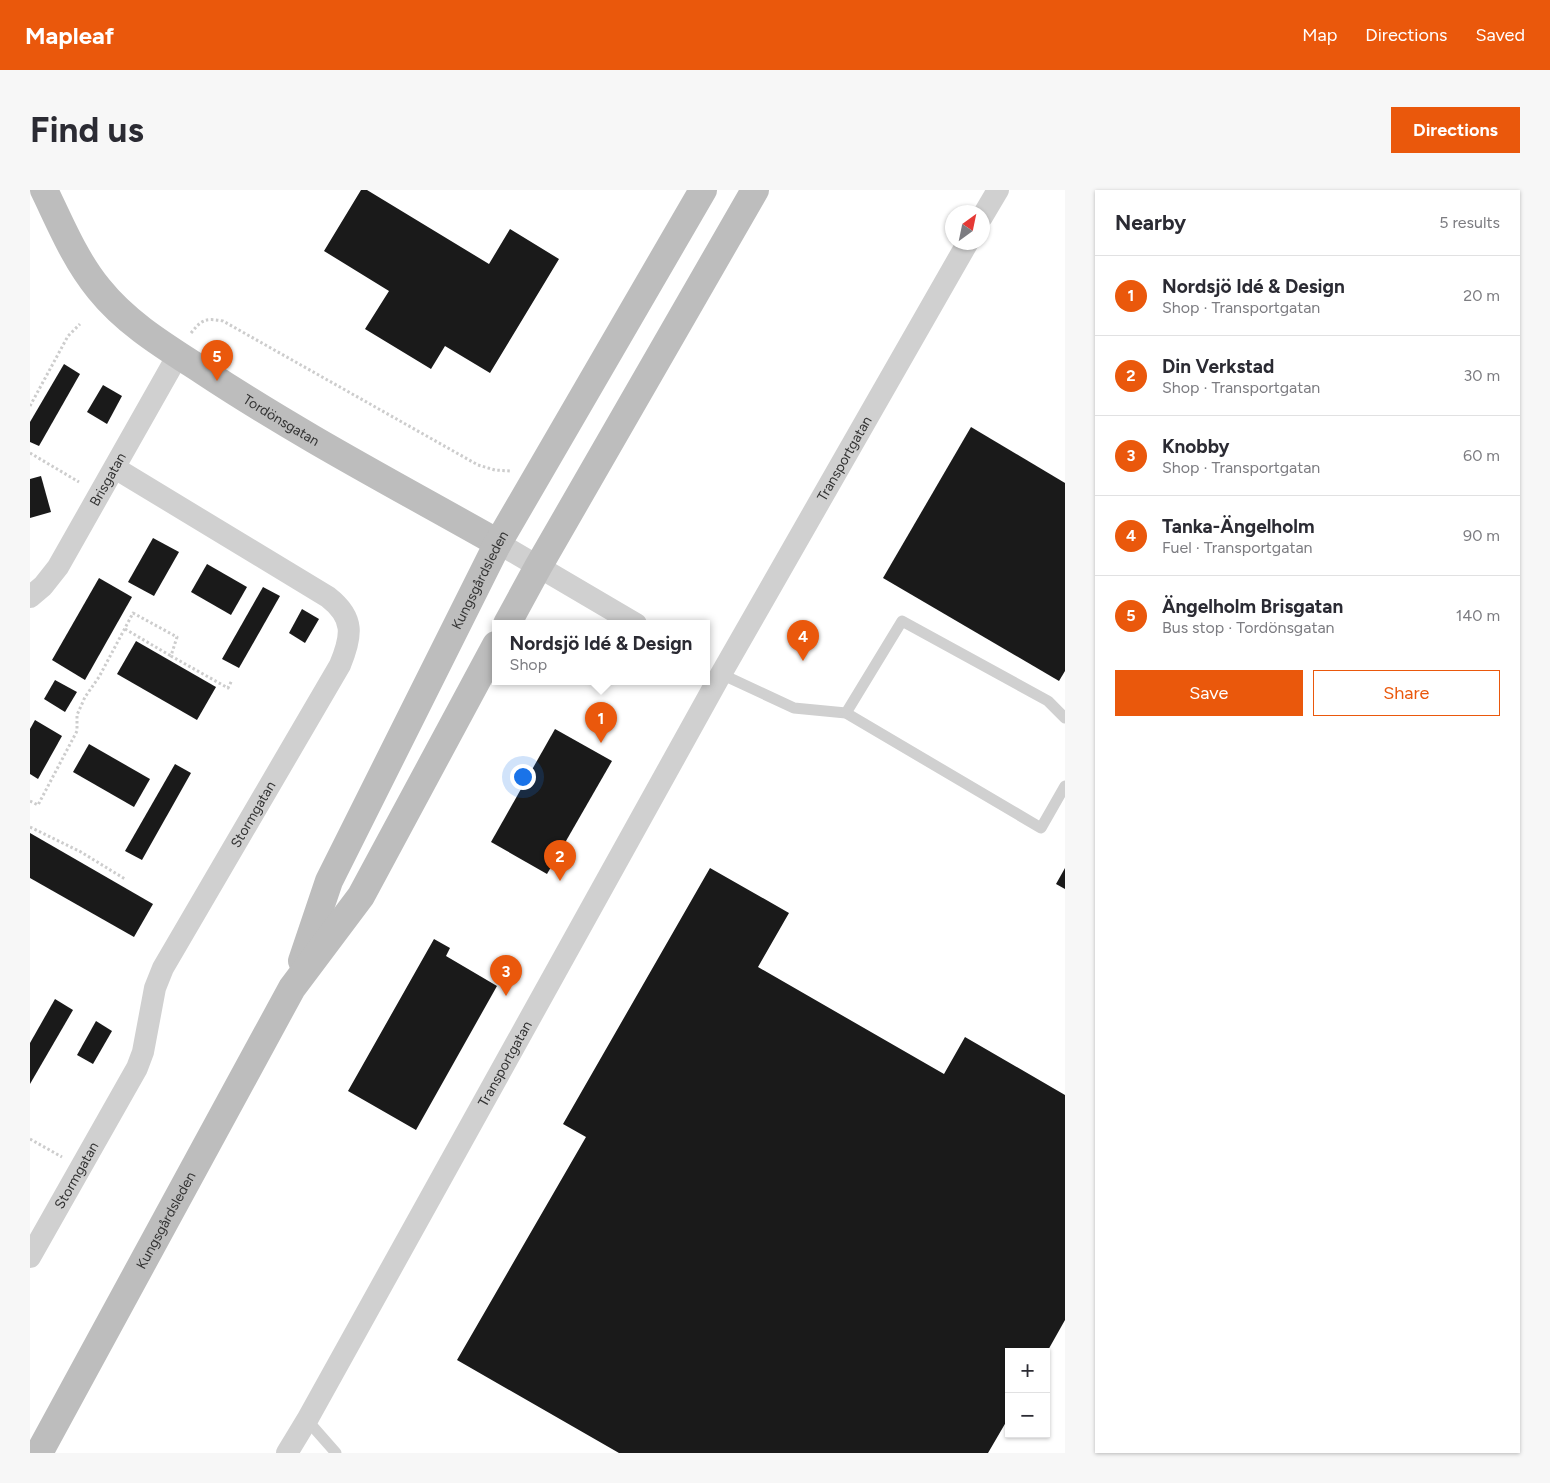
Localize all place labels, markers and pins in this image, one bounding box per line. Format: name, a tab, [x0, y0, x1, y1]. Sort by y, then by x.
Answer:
pin: 5	[201, 340, 233, 381]
pin: 4	[787, 620, 819, 661]
pin: 1	[585, 702, 617, 743]
pin: 2	[544, 840, 576, 881]
pin: 3	[490, 955, 522, 996]

